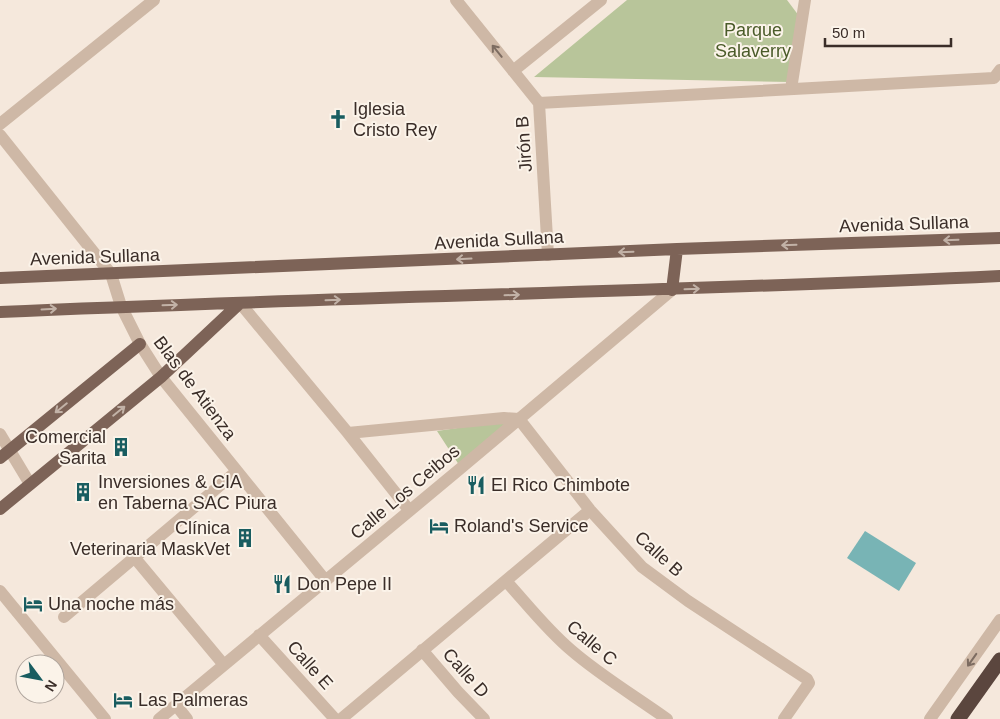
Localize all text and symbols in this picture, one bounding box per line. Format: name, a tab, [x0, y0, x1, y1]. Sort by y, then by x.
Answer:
scale bar	[825, 15, 951, 47]
park label: Parque Salaverry	[715, 20, 791, 61]
text: 50 m	[832, 24, 865, 41]
one-way arrow	[492, 45, 503, 58]
place label: Iglesia Cristo Rey	[353, 99, 437, 140]
church icon: Iglesia Cristo Rey	[327, 108, 349, 130]
street label: Jirón B	[512, 115, 536, 173]
street label: Avenida Sullana	[839, 212, 970, 236]
street label: Avenida Sullana	[434, 227, 565, 253]
one-way arrow	[944, 235, 960, 244]
one-way arrow	[781, 241, 797, 250]
street label: Avenida Sullana	[30, 245, 161, 269]
one-way arrow	[619, 247, 635, 256]
one-way arrow	[456, 254, 472, 263]
one-way arrow	[684, 284, 700, 294]
one-way arrow	[504, 290, 520, 299]
one-way arrow	[324, 295, 340, 305]
one-way arrow	[162, 300, 178, 309]
one-way arrow	[40, 305, 56, 314]
street label: Blas de Atienza	[150, 332, 241, 444]
one-way arrow	[55, 402, 68, 413]
one-way arrow	[112, 406, 125, 417]
place label: Comercial Sarita	[25, 427, 107, 468]
building icon: Comercial Sarita	[110, 436, 132, 458]
street label: Calle Los Ceibos	[346, 441, 464, 543]
place label: Inversiones & CIA en Taberna SAC Piura	[98, 472, 278, 513]
restaurant icon: El Rico Chimbote	[465, 474, 487, 496]
place label: El Rico Chimbote	[491, 475, 630, 495]
building icon: Inversiones & CIA en Taberna SAC Piura	[72, 481, 94, 503]
hotel icon: Roland's Service	[428, 515, 450, 537]
place label: Roland's Service	[454, 516, 589, 536]
place label: Clínica Veterinaria MaskVet	[70, 518, 231, 559]
building icon: Clínica Veterinaria MaskVet	[234, 527, 256, 549]
street label: Calle B	[631, 527, 687, 581]
restaurant icon: Don Pepe II	[271, 573, 293, 595]
place label: Don Pepe II	[297, 574, 392, 594]
hotel icon: Una noche más	[22, 593, 44, 615]
place label: Una noche más	[48, 594, 174, 614]
street label: Calle C	[563, 616, 621, 670]
street label: Calle E	[283, 637, 337, 693]
street label: Calle D	[439, 644, 493, 702]
one-way arrow	[967, 653, 977, 667]
north arrow	[15, 654, 65, 704]
text: N	[42, 677, 60, 694]
hotel icon: Las Palmeras	[112, 689, 134, 711]
place label: Las Palmeras	[138, 690, 248, 710]

